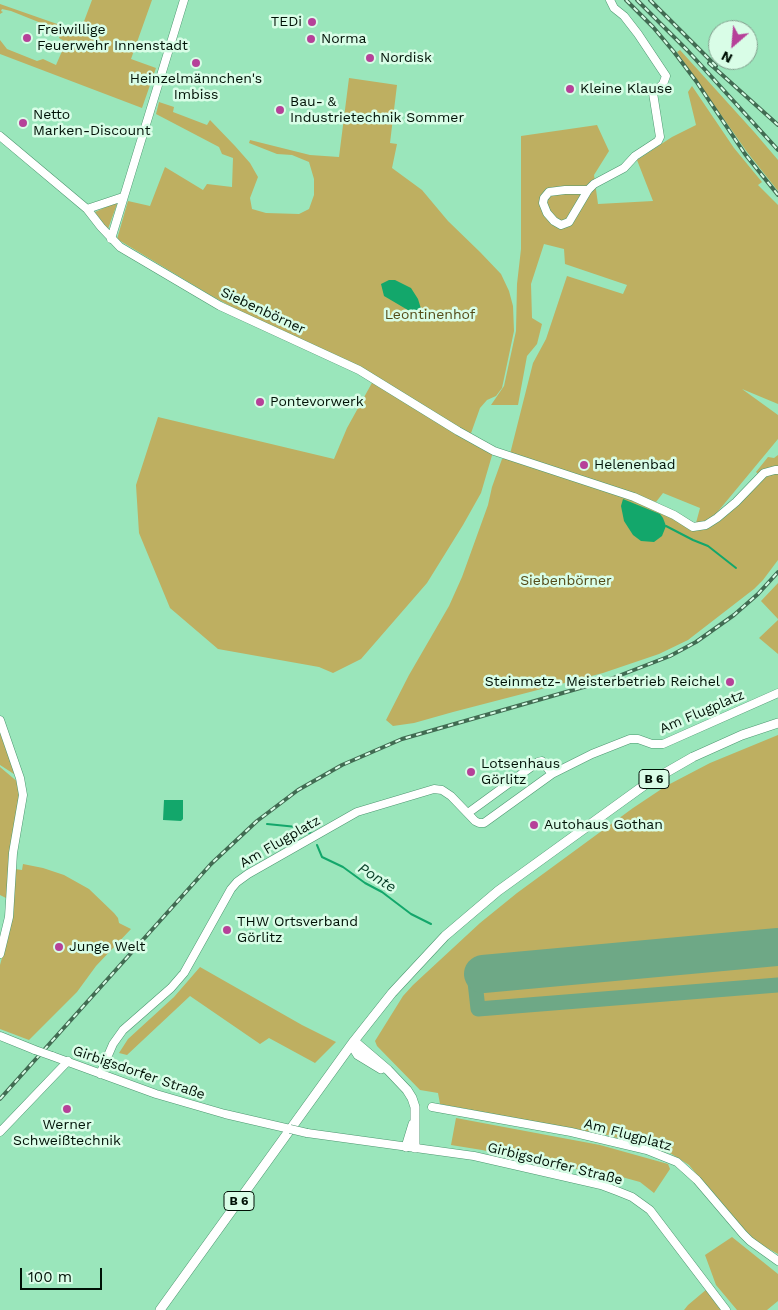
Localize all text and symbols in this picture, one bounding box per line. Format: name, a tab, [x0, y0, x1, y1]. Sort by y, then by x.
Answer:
place label: TEDi	[271, 14, 302, 30]
marker: TEDi	[306, 16, 318, 28]
north arrow	[708, 20, 758, 70]
place label: Freiwillige Feuerwehr Innenstadt	[37, 22, 188, 54]
place label: Norma	[321, 31, 367, 47]
marker: Freiwillige Feuerwehr Innenstadt	[21, 32, 33, 44]
marker: Norma	[305, 33, 317, 45]
text: N	[718, 48, 735, 67]
place label: Nordisk	[380, 50, 432, 66]
marker: Nordisk	[364, 52, 376, 64]
marker: Heinzelmännchen's Imbiss	[190, 57, 202, 69]
place label: Heinzelmännchen's Imbiss	[130, 71, 262, 104]
place label: Kleine Klause	[580, 81, 672, 97]
marker: Kleine Klause	[564, 83, 576, 95]
place label: Bau- & Industrietechnik Sommer	[290, 94, 464, 126]
marker: Bau- & Industrietechnik Sommer	[274, 104, 286, 116]
place label: Netto Marken-Discount	[33, 107, 151, 140]
marker: Netto Marken-Discount	[17, 117, 29, 129]
street label: Siebenbörner	[218, 284, 308, 338]
park label: Leontinenhof	[385, 307, 475, 323]
place label: Pontevorwerk	[270, 394, 364, 410]
marker: Pontevorwerk	[254, 396, 266, 408]
place label: Helenenbad	[594, 457, 675, 473]
marker: Helenenbad	[578, 459, 590, 471]
park label: Siebenbörner	[520, 573, 612, 589]
place label: Steinmetz- Meisterbetrieb Reichel	[485, 674, 720, 690]
marker: Steinmetz- Meisterbetrieb Reichel	[724, 676, 736, 688]
street label: Am Flugplatz	[657, 687, 747, 737]
place label: Lotsenhaus Görlitz	[481, 756, 560, 789]
marker: Lotsenhaus Görlitz	[465, 766, 477, 778]
road number: B 6	[639, 770, 669, 789]
street label: Am Flugplatz	[237, 812, 323, 872]
place label: Autohaus Gothan	[544, 817, 663, 833]
marker: Autohaus Gothan	[528, 819, 540, 831]
water label: Ponte	[355, 859, 399, 897]
place label: THW Ortsverband Görlitz	[237, 914, 358, 946]
marker: THW Ortsverband Görlitz	[221, 924, 233, 936]
place label: Junge Welt	[69, 939, 145, 955]
marker: Junge Welt	[53, 941, 65, 953]
street label: Girbigsdorfer Straße	[71, 1042, 207, 1104]
marker: Werner Schweißtechnik	[61, 1103, 73, 1115]
street label: Am Flugplatz	[582, 1115, 674, 1155]
place label: Werner Schweißtechnik	[13, 1117, 121, 1150]
street label: Girbigsdorfer Straße	[486, 1139, 624, 1189]
road number: B 6	[224, 1192, 254, 1210]
scale bar	[22, 1258, 105, 1290]
text: 100 m	[28, 1268, 72, 1286]

